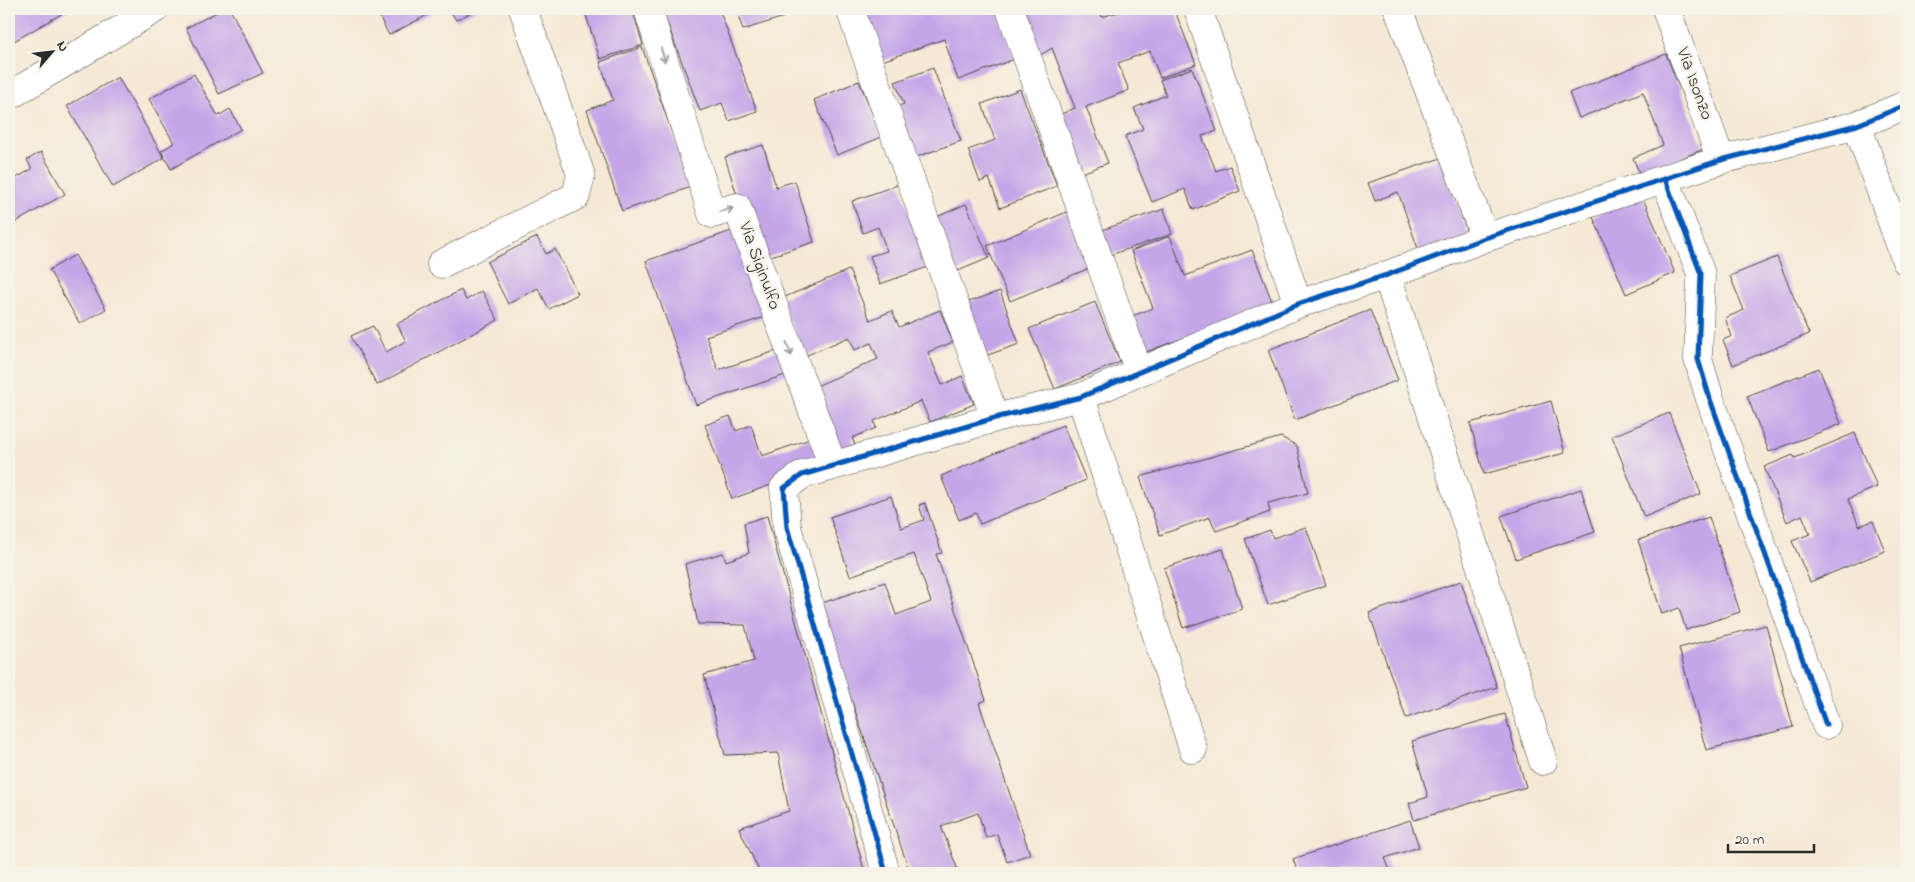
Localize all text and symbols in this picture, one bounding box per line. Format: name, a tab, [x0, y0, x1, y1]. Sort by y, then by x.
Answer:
north arrow	[28, 28, 78, 78]
text: N	[51, 37, 74, 56]
street label: Via Isonzo	[1669, 43, 1719, 124]
one-way arrow	[658, 47, 668, 63]
one-way arrow	[717, 205, 733, 215]
street label: Via Siginulfo	[730, 218, 787, 314]
one-way arrow	[785, 341, 794, 356]
scale bar	[1728, 822, 1814, 854]
text: 20 m	[1735, 829, 1765, 851]

